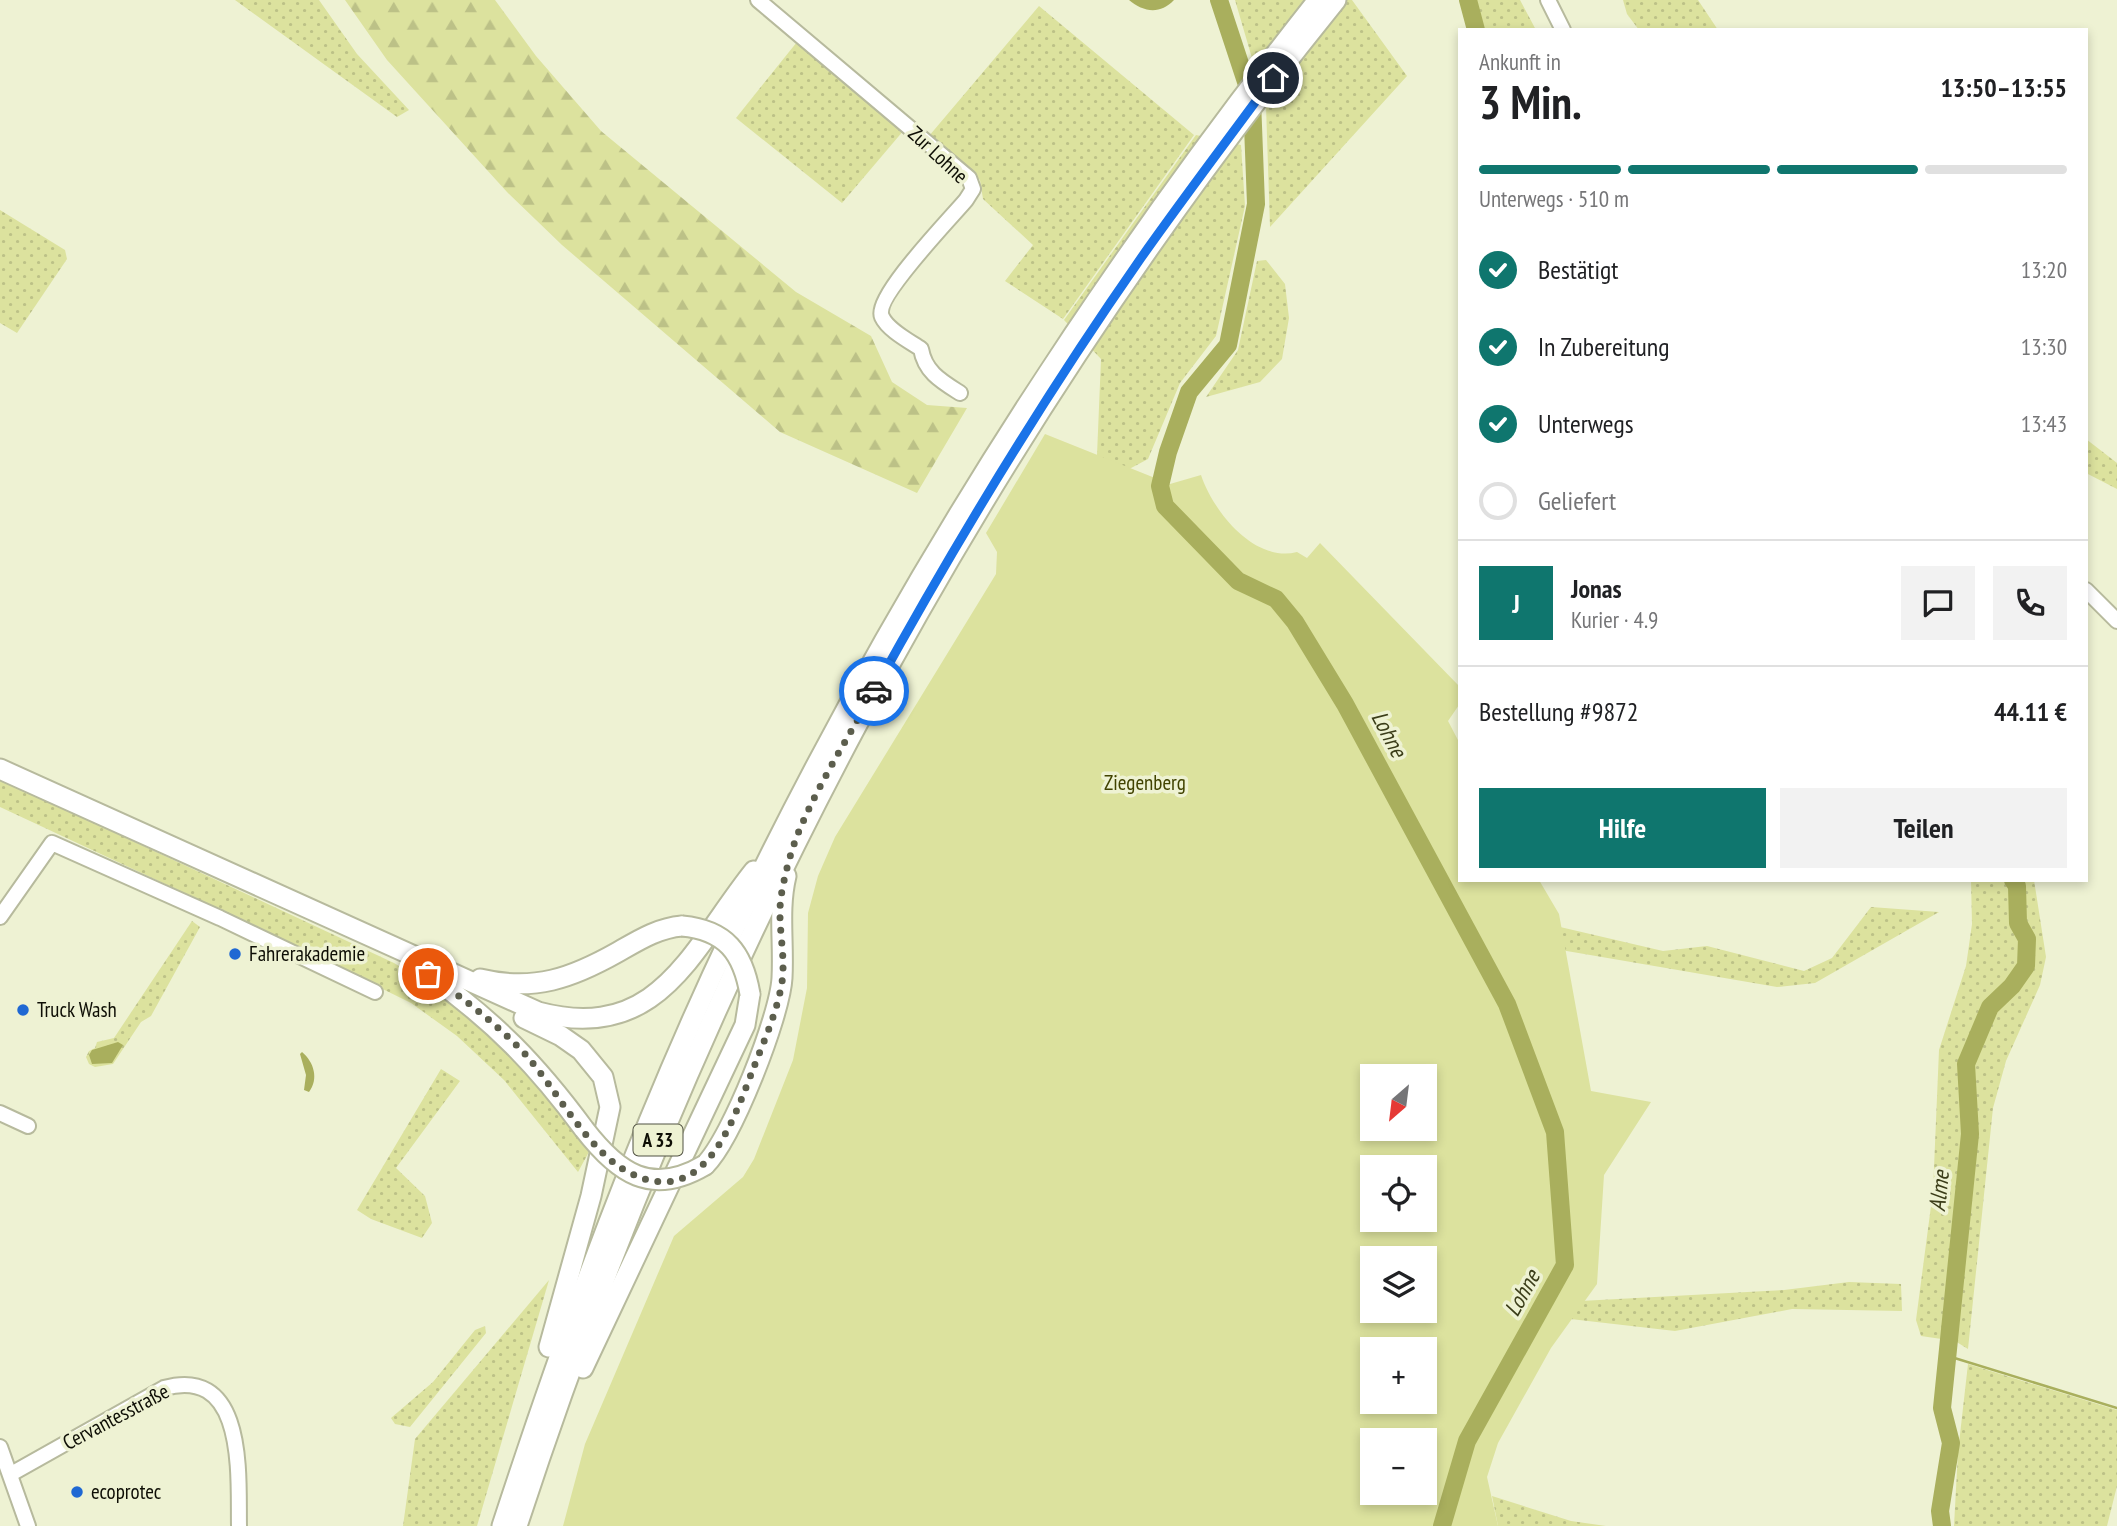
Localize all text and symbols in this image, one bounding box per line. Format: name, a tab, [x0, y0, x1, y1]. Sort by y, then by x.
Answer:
text: Ankunft in	[1479, 47, 1561, 76]
pin	[1243, 48, 1303, 108]
icon: home	[1254, 59, 1292, 97]
text: 13:50–13:55	[1940, 71, 2067, 104]
text: 3 Min.	[1479, 72, 1582, 132]
street label: Zur Lohne	[903, 120, 974, 189]
text: Unterwegs · 510 m	[1479, 184, 1629, 213]
icon: check	[1479, 251, 1517, 289]
text: Bestätigt	[1538, 253, 1619, 286]
text: 13:20	[2021, 255, 2067, 284]
icon: check	[1479, 328, 1517, 366]
text: In Zubereitung	[1538, 330, 1669, 363]
text: 13:30	[2021, 332, 2067, 361]
icon: check	[1479, 405, 1517, 443]
text: Unterwegs	[1538, 407, 1633, 440]
text: 13:43	[2021, 409, 2067, 438]
text: Geliefert	[1538, 484, 1616, 517]
button: chat	[1901, 566, 1975, 640]
button: phone	[1993, 566, 2067, 640]
text: Jonas	[1571, 572, 1622, 605]
text: J	[1512, 587, 1520, 620]
text: Kurier · 4.9	[1571, 605, 1658, 634]
courier	[839, 656, 909, 726]
icon: car	[855, 672, 893, 710]
text: Bestellung #9872	[1479, 695, 1639, 728]
text: 44.11 €	[1994, 695, 2067, 728]
water label: Lohne	[1365, 706, 1414, 763]
park label: Ziegenberg	[1104, 769, 1186, 796]
button: Hilfe	[1479, 788, 1766, 868]
button: Teilen	[1780, 788, 2067, 868]
place label: Fahrerakademie	[249, 940, 365, 967]
pin	[398, 944, 458, 1004]
marker: Fahrerakademie	[227, 946, 243, 962]
icon: bag	[409, 955, 447, 993]
place label: Truck Wash	[37, 996, 117, 1023]
marker: Truck Wash	[15, 1002, 31, 1018]
north arrow	[1360, 1064, 1437, 1141]
map controls	[1360, 1064, 1437, 1505]
road number: A 33	[634, 1124, 682, 1156]
button: locate	[1360, 1155, 1437, 1232]
water label: Alme	[1922, 1168, 1955, 1213]
button: layers	[1360, 1246, 1437, 1323]
water label: Lohne	[1497, 1263, 1547, 1321]
button: +	[1360, 1337, 1437, 1414]
street label: Cervantesstraße	[58, 1377, 174, 1456]
button: −	[1360, 1428, 1437, 1505]
place label: ecoprotec	[91, 1478, 162, 1505]
marker: ecoprotec	[69, 1484, 85, 1500]

